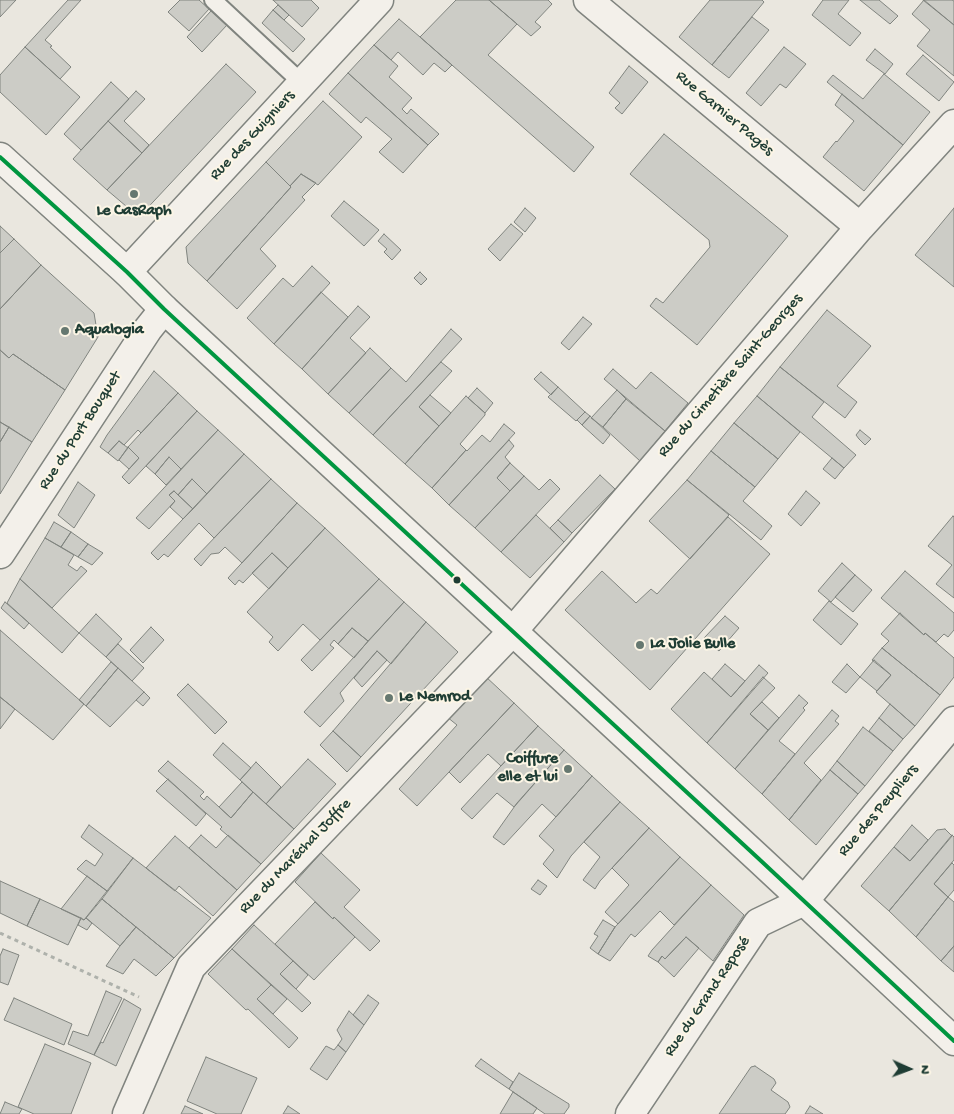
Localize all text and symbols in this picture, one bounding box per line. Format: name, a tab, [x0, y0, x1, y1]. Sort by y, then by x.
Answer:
street label: Rue Garnier Pagès	[671, 67, 777, 161]
street label: Rue des Guigniers	[206, 87, 300, 185]
marker: Le CasRaph	[128, 188, 140, 200]
place label: Le CasRaph	[96, 202, 172, 222]
street label: Rue du Cimetière Saint-Georges	[655, 290, 807, 462]
place label: Aqualogia	[75, 321, 144, 341]
marker: Aqualogia	[59, 325, 71, 337]
street label: Rue du Port Bouquet	[35, 368, 127, 494]
unlabelled marker	[452, 575, 462, 585]
place label: La Jolie Bulle	[650, 635, 735, 655]
marker: La Jolie Bulle	[634, 639, 646, 651]
place label: Le Nemrod	[399, 688, 470, 708]
marker: Le Nemrod	[383, 692, 395, 704]
place label: Coiffure elle et lui	[498, 750, 558, 788]
street label: Rue des Peupliers	[835, 761, 923, 861]
marker: Coiffure elle et lui	[562, 763, 574, 775]
street label: Rue du Maréchal Joffre	[236, 795, 356, 919]
street label: Rue du Grand Reposé	[661, 933, 755, 1061]
north arrow	[884, 1044, 934, 1094]
text: N	[916, 1065, 933, 1074]

